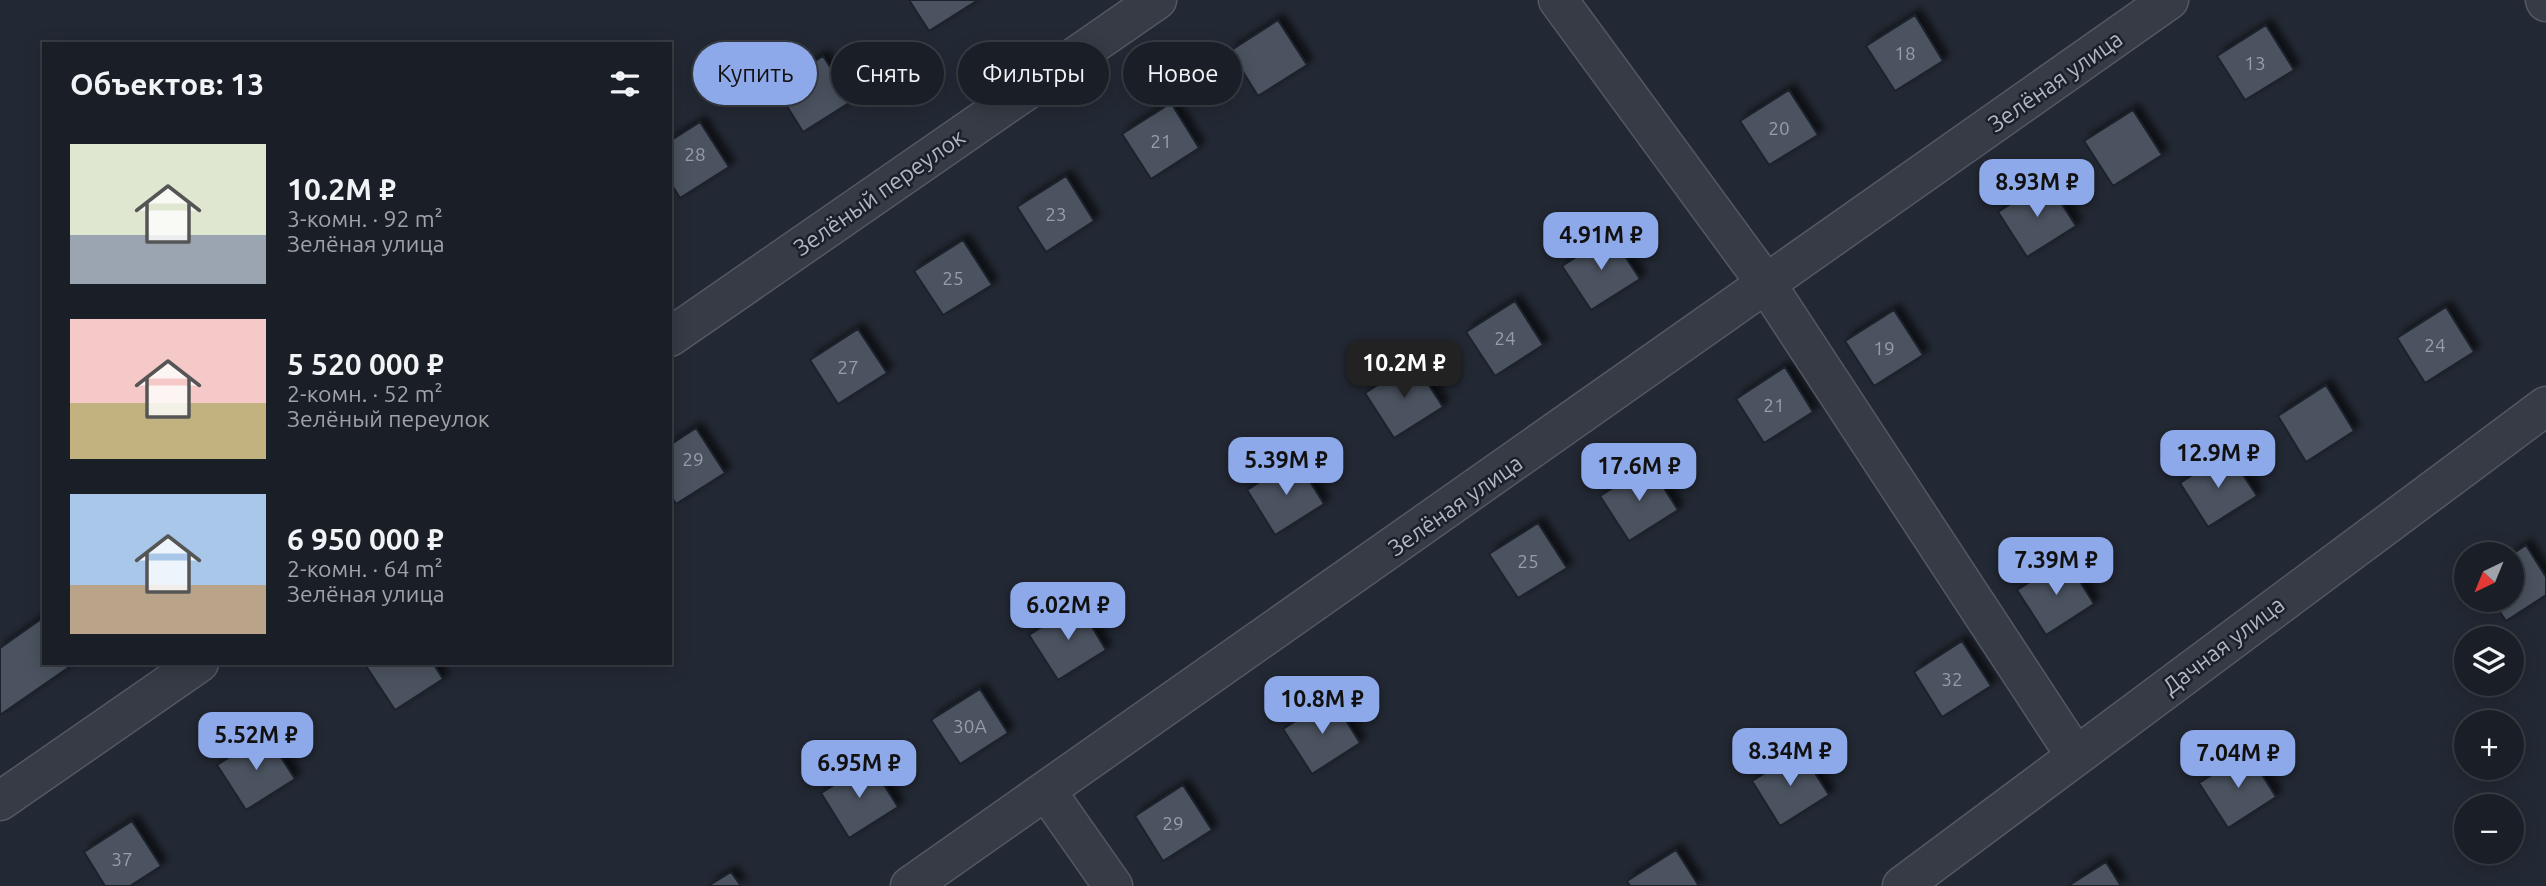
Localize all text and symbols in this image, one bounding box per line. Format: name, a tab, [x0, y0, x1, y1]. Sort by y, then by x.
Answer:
street label: Зелёная улица	[1983, 26, 2127, 136]
chip: Купить	[693, 42, 817, 105]
chip: Снять	[831, 42, 944, 105]
chip: Фильтры	[958, 42, 1109, 105]
chip: Новое	[1123, 42, 1242, 105]
house number: 18	[1894, 42, 1916, 64]
house number: 13	[2244, 52, 2266, 74]
icon: filters	[606, 65, 644, 103]
text: Объектов: 13	[70, 67, 264, 101]
house number: 20	[1768, 117, 1790, 139]
street label: Зелёный переулок	[789, 124, 969, 260]
house number: 21	[1150, 130, 1172, 152]
house number: 28	[684, 143, 706, 165]
pin: 8.93M ₽	[1972, 160, 2102, 219]
text: 8.93M ₽	[1995, 169, 2079, 194]
icon: home	[126, 172, 210, 256]
text: 10.2M ₽	[287, 172, 396, 206]
house number: 23	[1045, 203, 1067, 225]
text: 3-комн. · 92 m²	[287, 206, 443, 231]
pin: 4.91M ₽	[1536, 212, 1666, 272]
text: 4.91M ₽	[1559, 222, 1643, 247]
text: Зелёная улица	[287, 231, 445, 256]
house number: 25	[942, 267, 964, 289]
house number: 24	[1494, 327, 1516, 349]
house number: 24	[2424, 334, 2446, 356]
house number: 19	[1873, 337, 1895, 359]
pin: 10.2M ₽	[1339, 340, 1469, 400]
icon: home	[126, 347, 210, 431]
text: 5 520 000 ₽	[287, 347, 444, 381]
text: 10.2M ₽	[1362, 350, 1446, 375]
house number: 27	[837, 356, 859, 378]
text: 2-комн. · 52 m²	[287, 381, 443, 406]
house number: 21	[1763, 394, 1785, 416]
text: Зелёный переулок	[287, 406, 490, 431]
pin: 12.9M ₽	[2153, 430, 2283, 490]
pin: 5.39M ₽	[1221, 438, 1351, 497]
text: 12.9M ₽	[2176, 440, 2260, 465]
pin: 17.6M ₽	[1574, 444, 1704, 503]
text: 5.39M ₽	[1244, 447, 1328, 472]
house number: 29	[682, 448, 704, 470]
street label: Зелёная улица	[1383, 450, 1527, 560]
text: 17.6M ₽	[1597, 453, 1681, 478]
icon: home	[126, 522, 210, 606]
text: 6 950 000 ₽	[287, 522, 444, 556]
pin: 7.39M ₽	[1991, 538, 2121, 597]
north arrow	[2454, 542, 2524, 612]
map controls	[2454, 542, 2524, 864]
text: 7.39M ₽	[2014, 547, 2098, 572]
house number: 25	[1517, 550, 1539, 572]
text: 2-комн. · 64 m²	[287, 556, 443, 581]
text: Зелёная улица	[287, 581, 445, 606]
pin: 6.02M ₽	[1003, 582, 1133, 642]
street label: Дачная улица	[2157, 591, 2289, 699]
text: 6.02M ₽	[1026, 592, 1110, 617]
button: layers	[2454, 626, 2524, 696]
house number: 32	[1941, 668, 1963, 690]
pin: 10.8M ₽	[1257, 676, 1387, 736]
text: 10.8M ₽	[1280, 686, 1364, 711]
button: +	[2454, 710, 2524, 780]
pin: 5.52M ₽	[191, 712, 321, 772]
house number: 30А	[953, 715, 988, 737]
text: 5.52M ₽	[214, 722, 298, 747]
pin: 8.34M ₽	[1725, 728, 1855, 788]
pin: 7.04M ₽	[2173, 730, 2303, 790]
text: 8.34M ₽	[1748, 738, 1832, 763]
pin: 6.95M ₽	[794, 740, 924, 800]
text: 7.04M ₽	[2196, 740, 2280, 765]
text: 6.95M ₽	[817, 750, 901, 775]
button: −	[2454, 794, 2524, 864]
house number: 29	[1162, 812, 1184, 834]
house number: 37	[111, 848, 133, 870]

